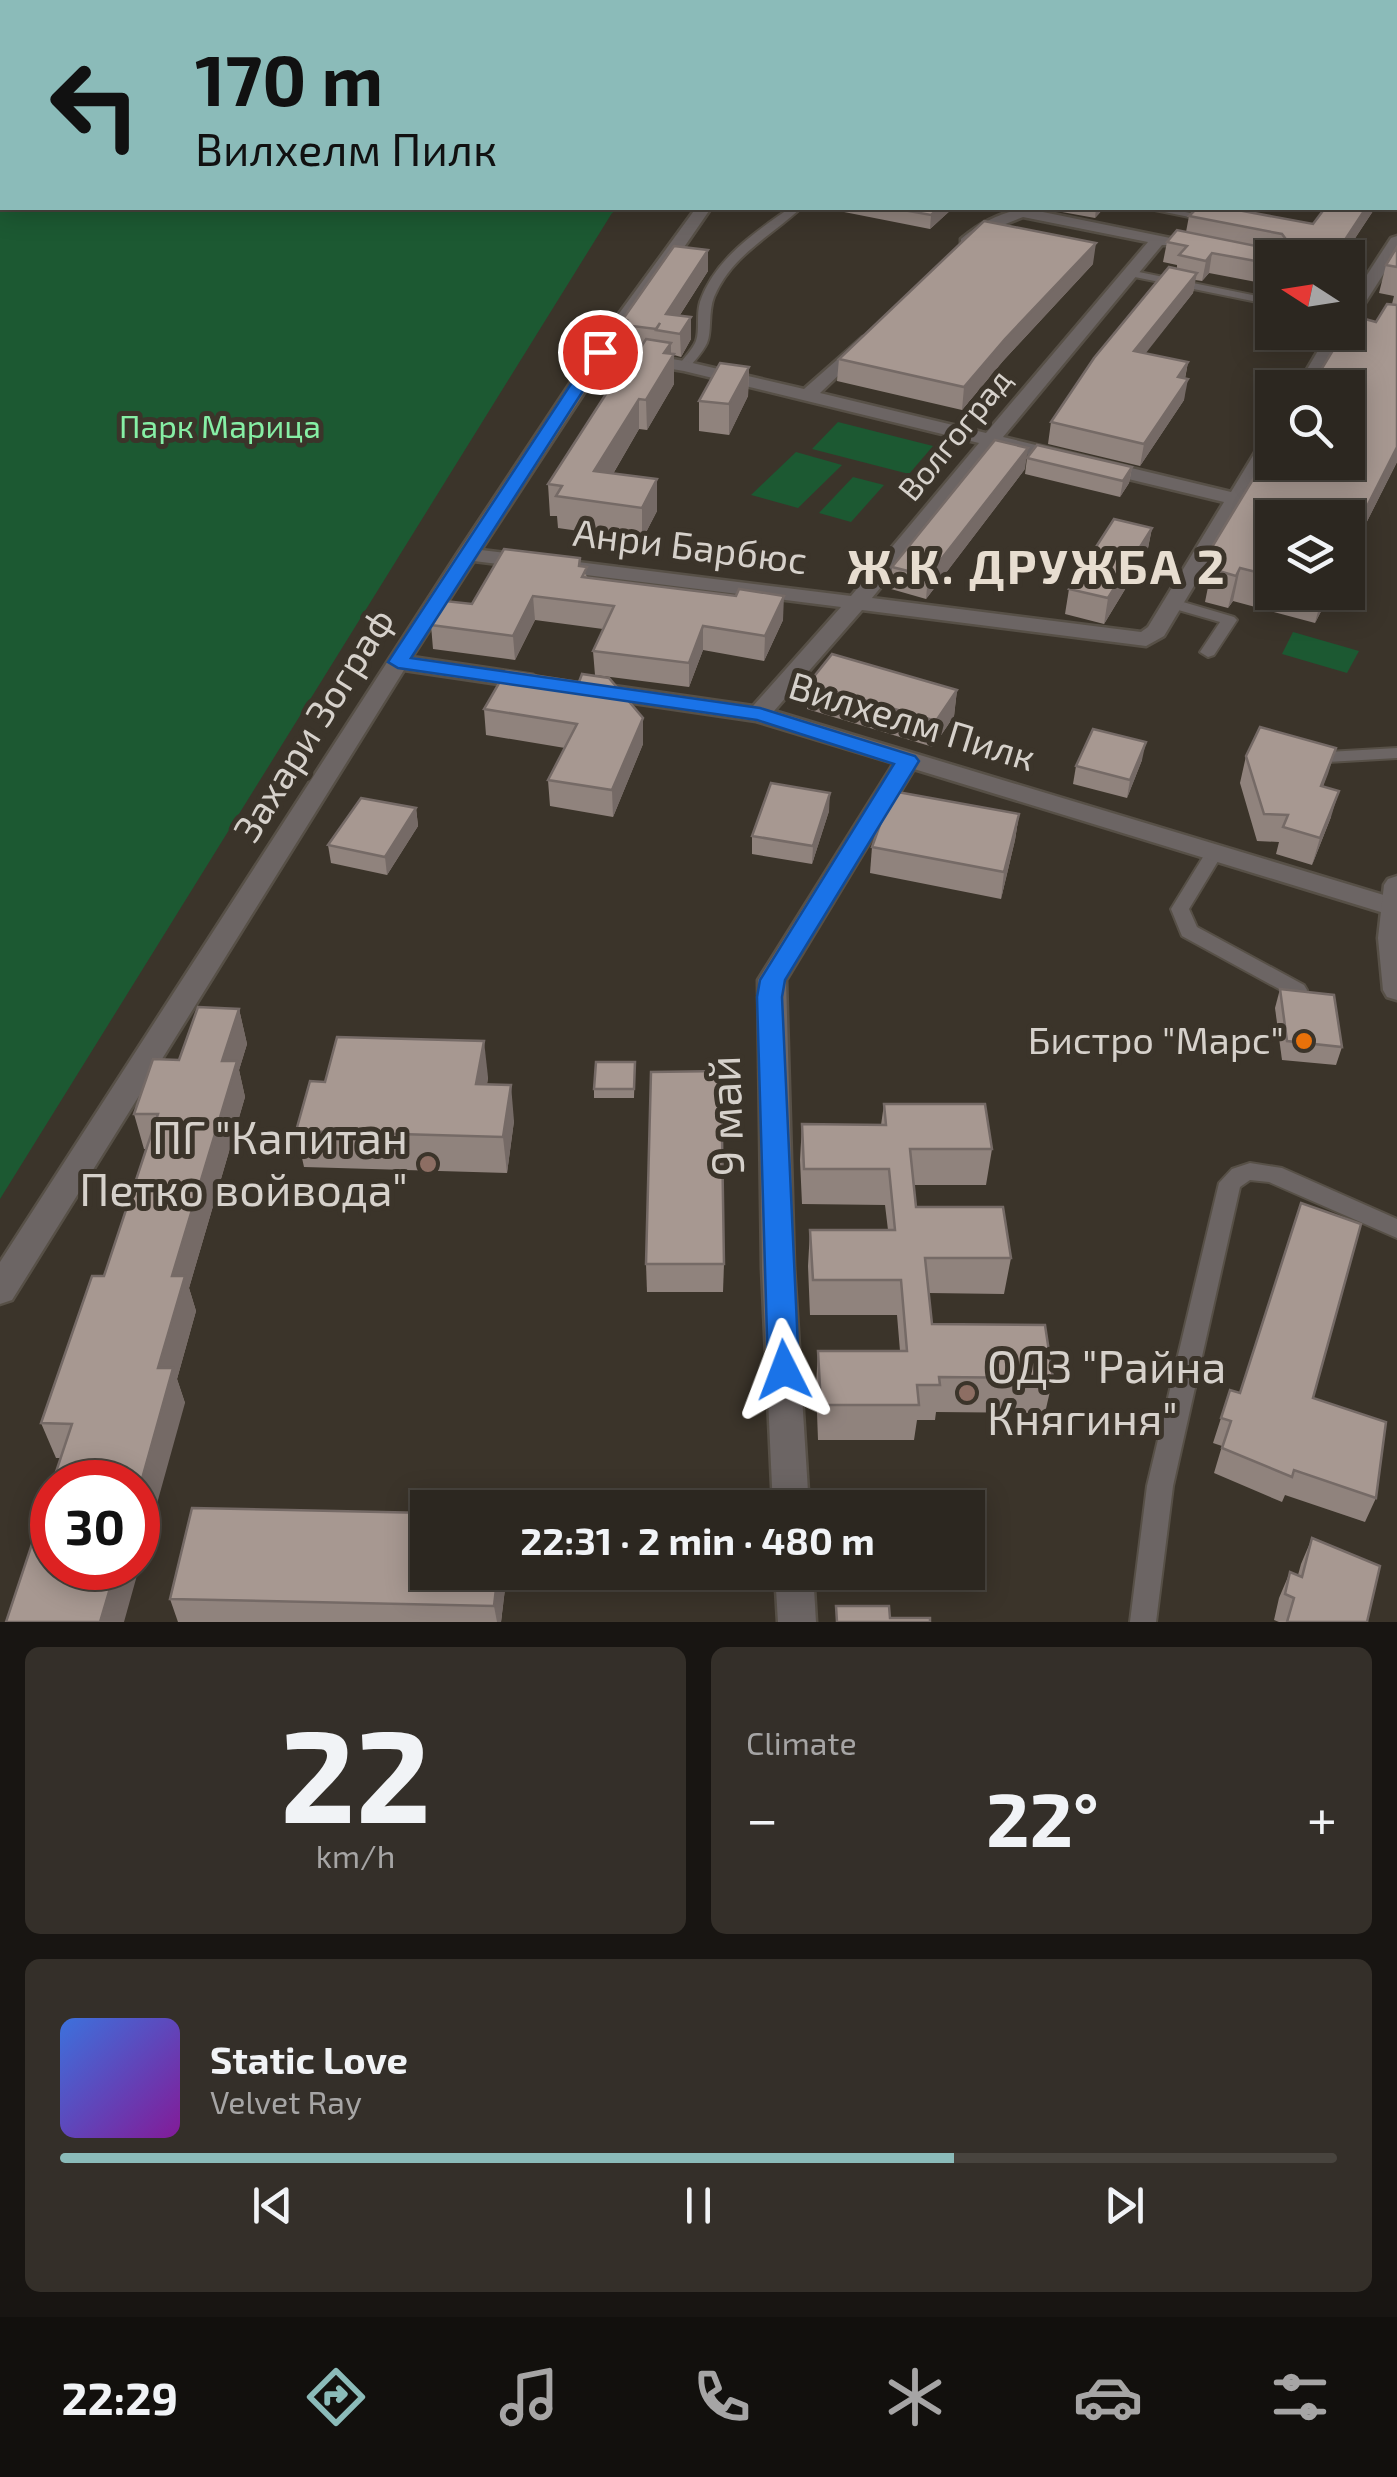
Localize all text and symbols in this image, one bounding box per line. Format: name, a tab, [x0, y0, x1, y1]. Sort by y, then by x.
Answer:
text: 170 m	[195, 36, 383, 120]
icon: left	[30, 40, 160, 170]
text: Вилхелм Пилк	[195, 121, 497, 175]
north arrow	[1255, 240, 1365, 350]
map controls	[1255, 240, 1365, 610]
pin	[558, 310, 643, 395]
icon: arrive	[573, 325, 628, 380]
street label: Волгоград	[889, 360, 1018, 507]
button: search	[1255, 370, 1365, 480]
park label: Парк Марица	[119, 406, 321, 444]
button: layers	[1255, 500, 1365, 610]
street label: Анри Барбюс	[571, 508, 810, 582]
district label: Ж.К. ДРУЖБА 2	[847, 536, 1227, 594]
street label: Захари Зограф	[222, 599, 402, 849]
street label: Вилхелм Пилк	[784, 661, 1041, 779]
place label: Бистро "Марс"	[1028, 1016, 1284, 1062]
marker: Бистро "Марс"	[1293, 1030, 1315, 1052]
street label: 9 май	[695, 1055, 753, 1177]
place label: ПГ "Капитан Петко войвода"	[79, 1109, 408, 1215]
marker: ПГ "Капитан Петко войвода"	[417, 1153, 439, 1175]
position arrow	[732, 1318, 836, 1422]
place label: ОДЗ "Райна Княгиня"	[987, 1338, 1226, 1444]
marker: ОДЗ "Райна Княгиня"	[956, 1382, 978, 1404]
speed limit sign: 30	[30, 1460, 160, 1590]
text: 22:31 · 2 min · 480 m	[520, 1517, 875, 1563]
text: 22	[280, 1693, 431, 1849]
text: Climate	[746, 1723, 857, 1761]
text: 22°	[986, 1772, 1099, 1862]
text: −	[746, 1784, 778, 1850]
text: +	[1307, 1784, 1337, 1850]
text: km/h	[316, 1836, 395, 1874]
text: Static Love	[210, 2036, 408, 2082]
text: Velvet Ray	[210, 2082, 362, 2120]
icon: previous	[245, 2178, 300, 2233]
icon: pause	[671, 2178, 726, 2233]
icon: next	[1097, 2178, 1152, 2233]
icon: directions	[301, 2362, 371, 2432]
icon: music	[494, 2362, 564, 2432]
icon: phone	[687, 2362, 757, 2432]
icon: climate	[880, 2362, 950, 2432]
icon: car	[1073, 2362, 1143, 2432]
icon: filters	[1265, 2362, 1335, 2432]
text: 22:29	[61, 2370, 178, 2424]

